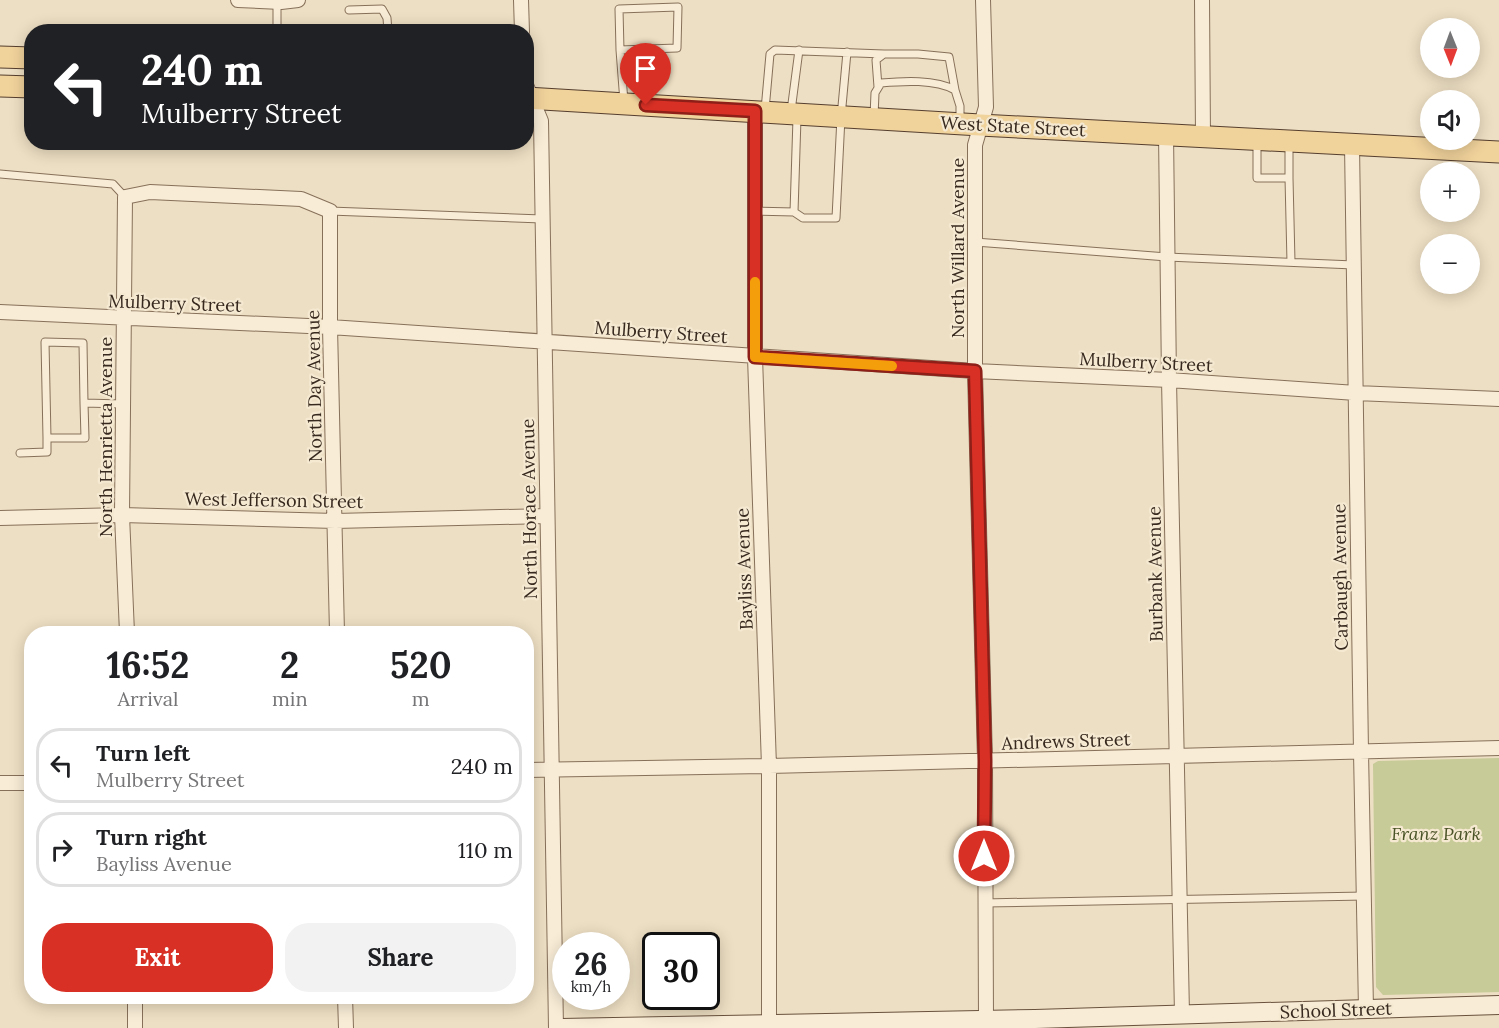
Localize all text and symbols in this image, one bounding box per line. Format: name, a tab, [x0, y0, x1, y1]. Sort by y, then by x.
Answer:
north arrow	[1420, 18, 1480, 78]
map controls	[1420, 18, 1480, 294]
text: 240 m	[141, 43, 263, 97]
pin	[620, 43, 671, 105]
icon: left	[42, 48, 120, 126]
icon: arrive	[629, 52, 662, 85]
button: sound	[1420, 90, 1480, 150]
text: Mulberry Street	[141, 96, 341, 130]
street label: West State Street	[940, 111, 1086, 141]
street label: North Willard Avenue	[946, 158, 969, 338]
button: +	[1420, 162, 1480, 222]
button: −	[1420, 234, 1480, 294]
street label: Mulberry Street	[108, 289, 242, 317]
street label: North Day Avenue	[301, 309, 327, 462]
street label: Mulberry Street	[594, 316, 728, 348]
street label: North Henrietta Avenue	[94, 337, 117, 537]
street label: Mulberry Street	[1079, 347, 1213, 377]
street label: North Horace Avenue	[516, 418, 542, 600]
street label: West Jefferson Street	[185, 487, 363, 513]
street label: Carbaugh Avenue	[1327, 503, 1353, 651]
street label: Burbank Avenue	[1142, 506, 1168, 642]
street label: Bayliss Avenue	[730, 507, 758, 630]
text: 16:52	[106, 642, 189, 688]
text: 2	[280, 642, 299, 688]
text: 520	[390, 642, 452, 688]
text: Arrival	[117, 686, 179, 711]
text: min	[272, 686, 308, 711]
text: m	[412, 686, 430, 711]
street label: Andrews Street	[1000, 727, 1131, 755]
text: Turn left	[96, 739, 190, 767]
icon: left	[45, 749, 78, 782]
text: 240 m	[451, 752, 513, 780]
text: Mulberry Street	[96, 767, 244, 792]
park label: Franz Park	[1391, 822, 1481, 845]
text: Turn right	[96, 823, 207, 851]
position arrow	[952, 824, 1016, 888]
icon: right	[45, 833, 78, 866]
text: 110 m	[458, 836, 513, 864]
text: Bayliss Avenue	[96, 851, 232, 876]
button: Exit	[42, 923, 273, 992]
button: Share	[285, 923, 516, 992]
speed limit sign: 30	[642, 932, 720, 1010]
text: 26	[574, 945, 608, 983]
text: km/h	[571, 977, 611, 996]
street label: School Street	[1279, 997, 1393, 1023]

